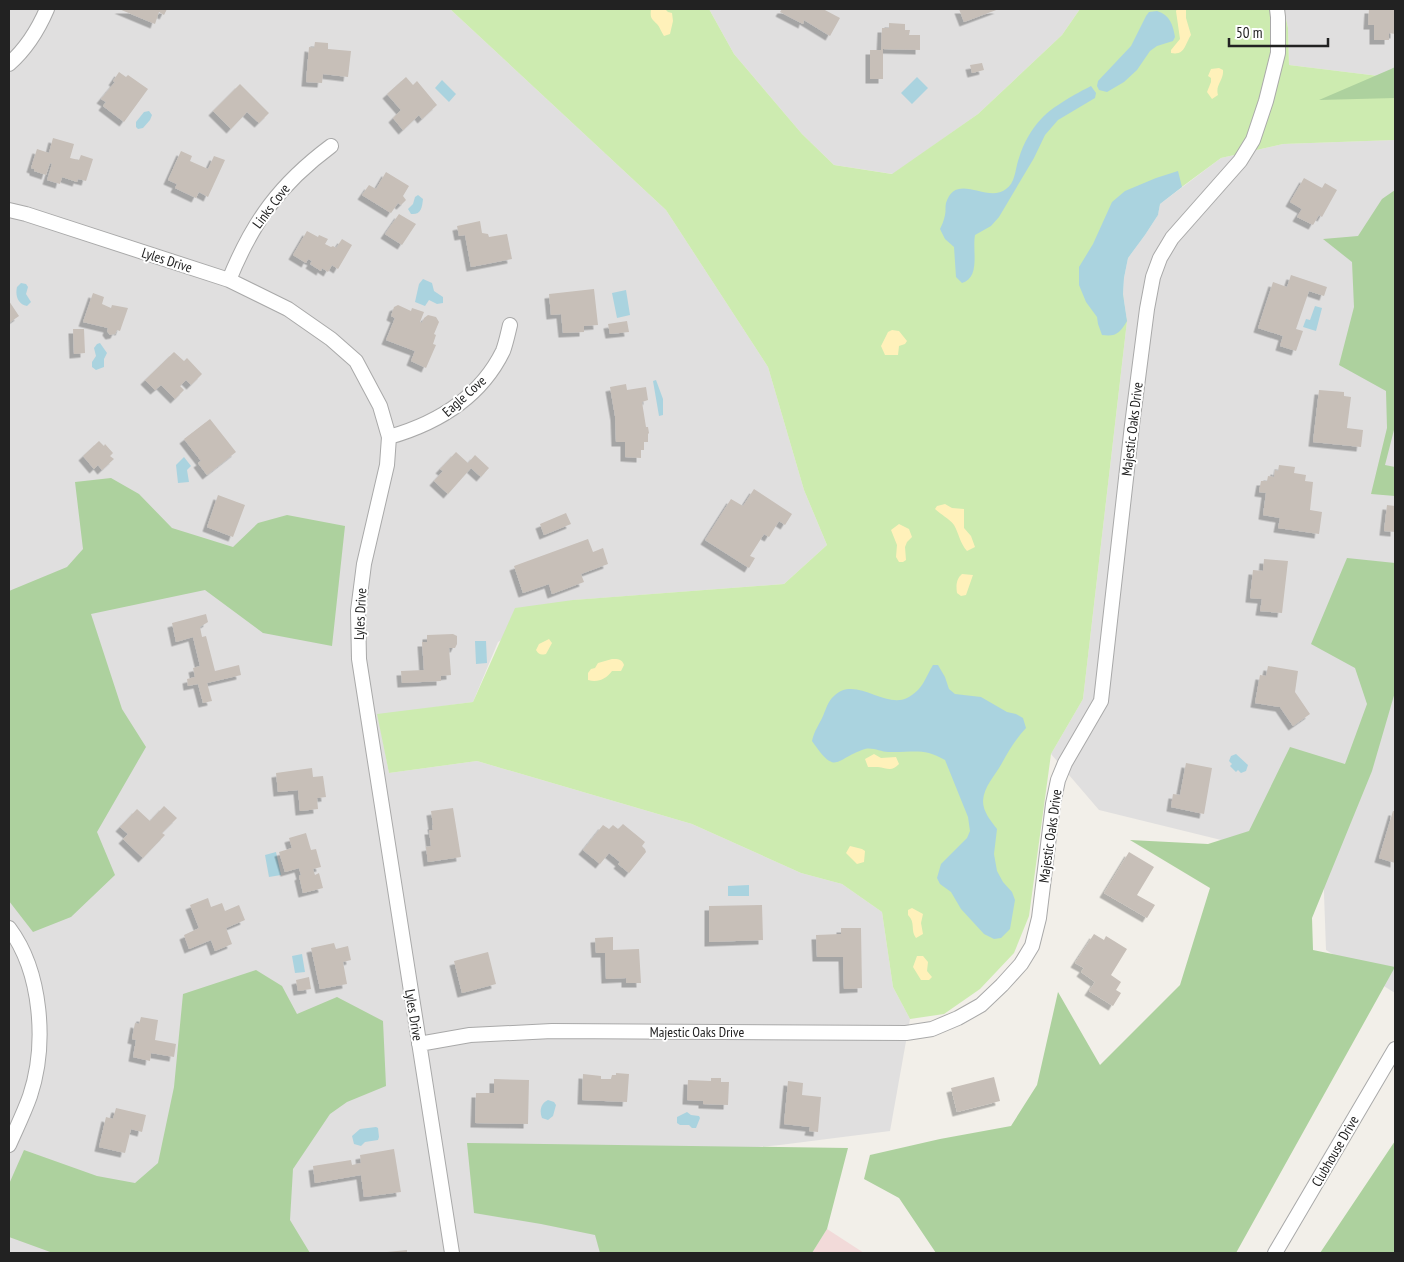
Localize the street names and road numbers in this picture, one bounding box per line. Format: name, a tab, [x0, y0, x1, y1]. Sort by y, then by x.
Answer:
street label: Links Cove	[248, 180, 294, 232]
street label: Lyles Drive	[139, 243, 195, 277]
street label: Eagle Cove	[438, 371, 490, 420]
street label: Majestic Oaks Drive	[1117, 381, 1147, 477]
street label: Lyles Drive	[350, 587, 370, 641]
street label: Majestic Oaks Drive	[1035, 788, 1066, 884]
street label: Lyles Drive	[401, 988, 427, 1042]
street label: Majestic Oaks Drive	[650, 1023, 744, 1041]
street label: Clubhouse Drive	[1307, 1112, 1363, 1190]

